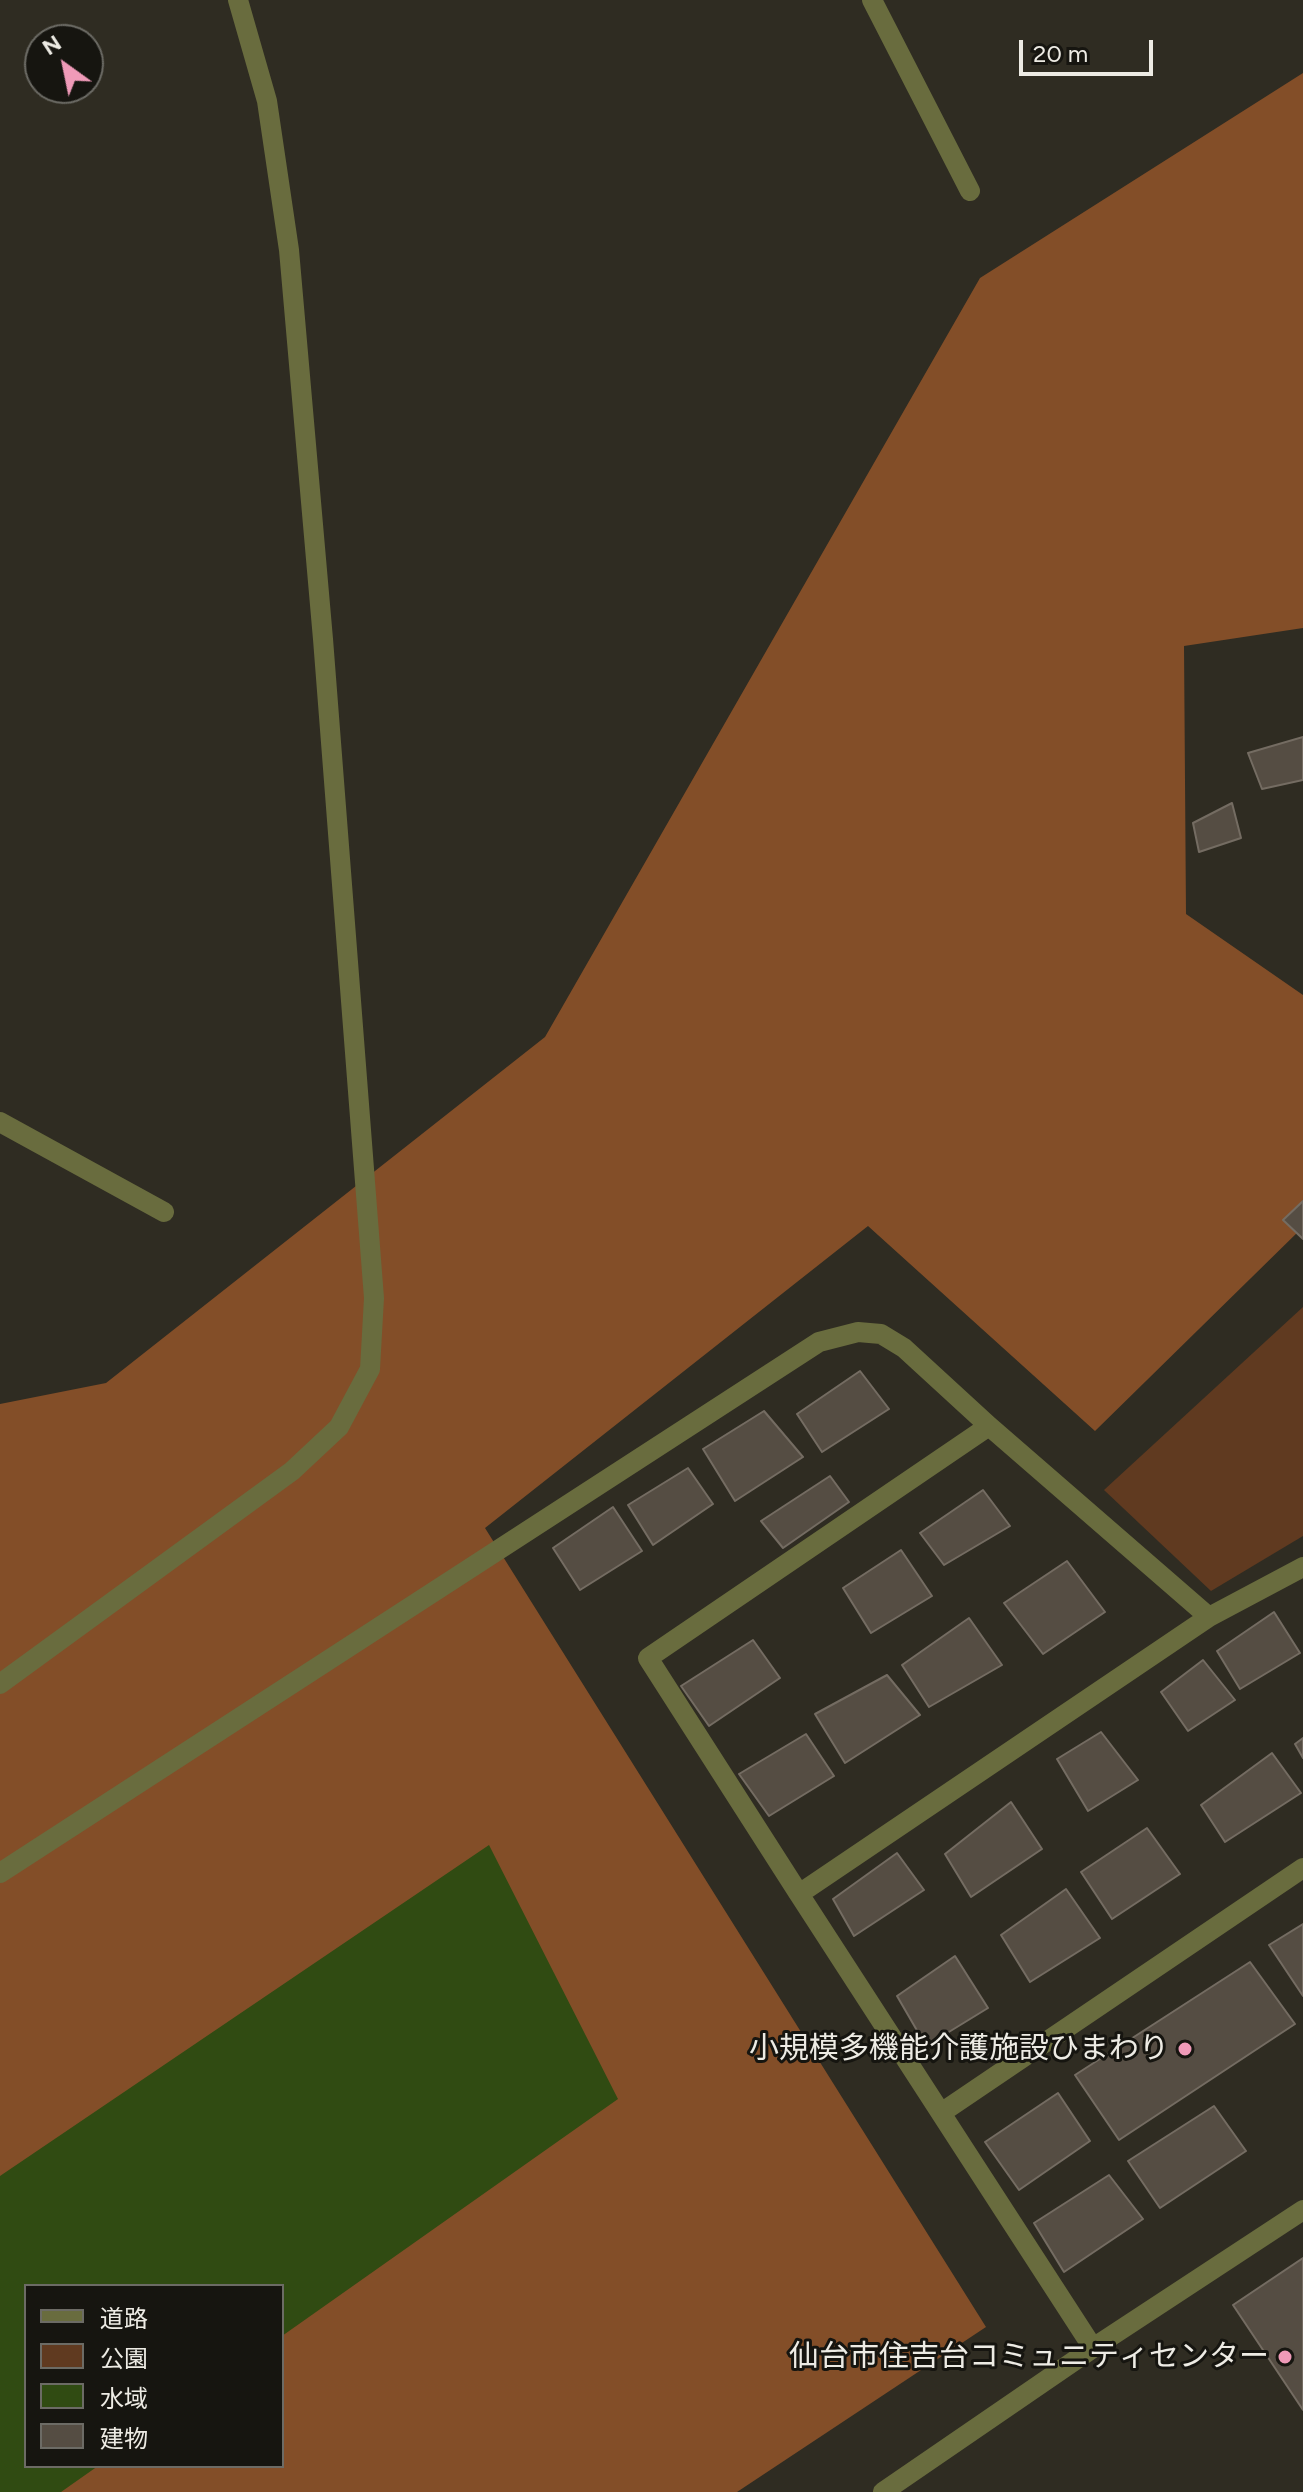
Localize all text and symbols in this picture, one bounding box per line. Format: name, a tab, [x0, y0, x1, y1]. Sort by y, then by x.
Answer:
north arrow	[24, 24, 104, 104]
scale bar	[1023, 24, 1157, 74]
text: N	[37, 29, 66, 61]
text: 20 m	[1033, 39, 1088, 68]
place label: 小規模多機能介護施設ひまわり	[749, 2031, 1169, 2067]
marker: 小規模多機能介護施設ひまわり	[1176, 2040, 1194, 2058]
legend	[24, 2284, 284, 2468]
text: 道路	[100, 2304, 148, 2333]
place label: 仙台市住吉台コミュニティセンター	[789, 2339, 1269, 2375]
text: 公園	[100, 2344, 148, 2373]
marker: 仙台市住吉台コミュニティセンター	[1276, 2348, 1294, 2366]
text: 水域	[100, 2384, 148, 2413]
text: 建物	[100, 2424, 148, 2453]

